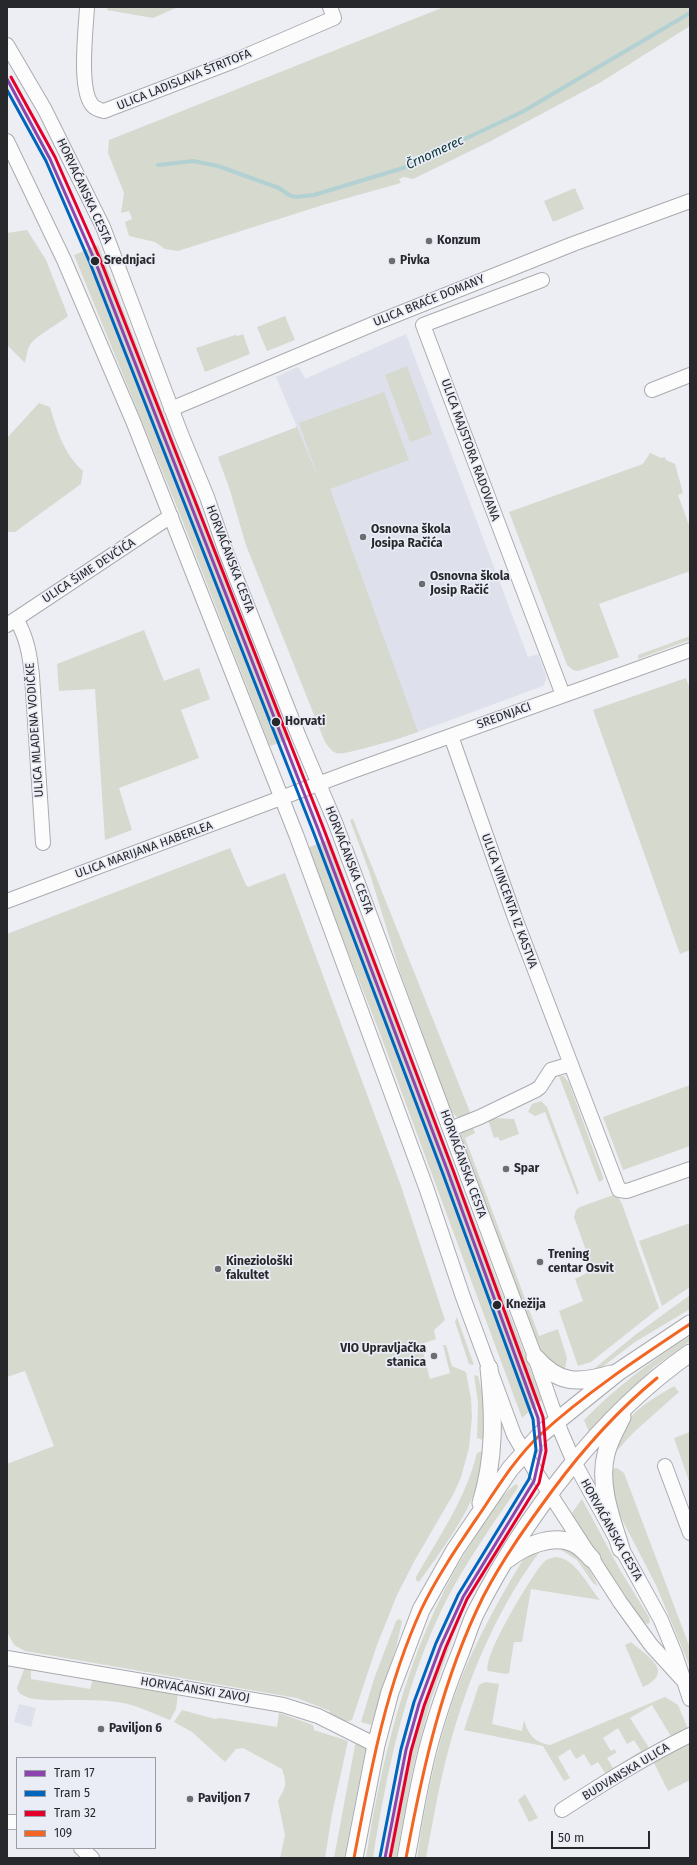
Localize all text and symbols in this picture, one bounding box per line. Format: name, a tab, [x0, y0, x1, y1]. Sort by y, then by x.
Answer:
street label: ULICA LADISLAVA ŠTRITOFA	[115, 46, 253, 114]
water label: Črnomerec	[404, 133, 466, 173]
street label: HORVAĆANSKA CESTA	[53, 136, 115, 246]
place label: Konzum	[437, 234, 481, 248]
marker: Konzum	[424, 236, 434, 246]
place label: Srednjaci	[104, 254, 155, 268]
place label: Pivka	[400, 254, 430, 268]
marker: Srednjaci	[89, 255, 101, 267]
marker: Pivka	[387, 256, 397, 266]
street label: ULICA BRAĆE DOMANY	[371, 272, 487, 330]
street label: ULICA MAJSTORA RADOVANA	[438, 377, 502, 523]
street label: HORVAĆANSKA CESTA	[203, 503, 257, 615]
place label: Osnovna škola Josipa Račića	[371, 523, 451, 551]
marker: Osnovna škola Josipa Račića	[358, 532, 368, 542]
street label: ULICA ŠIME DEVČIĆA	[40, 536, 138, 606]
place label: Osnovna škola Josip Račić	[430, 570, 510, 598]
marker: Osnovna škola Josip Račić	[417, 579, 427, 589]
street label: ULICA MLADENA VODIČKE	[23, 662, 47, 798]
street label: SREDNJACI	[475, 700, 533, 732]
place label: Horvati	[285, 715, 325, 729]
marker: Horvati	[270, 716, 282, 728]
street label: HORVAĆANSKA CESTA	[322, 804, 376, 916]
street label: ULICA MARIJANA HABERLEA	[73, 818, 215, 882]
street label: ULICA VINCENTA IZ KASTVA	[478, 832, 540, 970]
street label: HORVAĆANSKA CESTA	[437, 1108, 489, 1220]
place label: Spar	[514, 1162, 539, 1176]
marker: Spar	[501, 1164, 511, 1174]
place label: Trening centar Osvit	[548, 1248, 614, 1276]
place label: Kineziološki fakultet	[226, 1255, 293, 1283]
marker: Trening centar Osvit	[535, 1257, 545, 1267]
marker: Kineziološki fakultet	[213, 1264, 223, 1274]
place label: Knežija	[506, 1298, 546, 1312]
marker: Knežija	[491, 1299, 503, 1311]
place label: VIO Upravljačka stanica	[340, 1342, 426, 1370]
marker: VIO Upravljačka stanica	[429, 1351, 439, 1361]
street label: HORVAĆANSKA CESTA	[577, 1477, 645, 1583]
street label: HORVAĆANSKI ZAVOJ	[139, 1674, 251, 1706]
place label: Paviljon 6	[109, 1722, 162, 1736]
marker: Paviljon 6	[96, 1724, 106, 1734]
street label: BUDVANSKA ULICA	[580, 1740, 672, 1804]
legend	[16, 1757, 156, 1849]
text: Tram 17	[54, 1766, 95, 1780]
text: Tram 5	[54, 1786, 90, 1800]
place label: Paviljon 7	[198, 1792, 250, 1806]
marker: Paviljon 7	[185, 1794, 195, 1804]
text: Tram 32	[54, 1806, 96, 1820]
scale bar	[553, 1823, 652, 1849]
text: 109	[54, 1826, 72, 1840]
text: 50 m	[558, 1831, 584, 1845]

